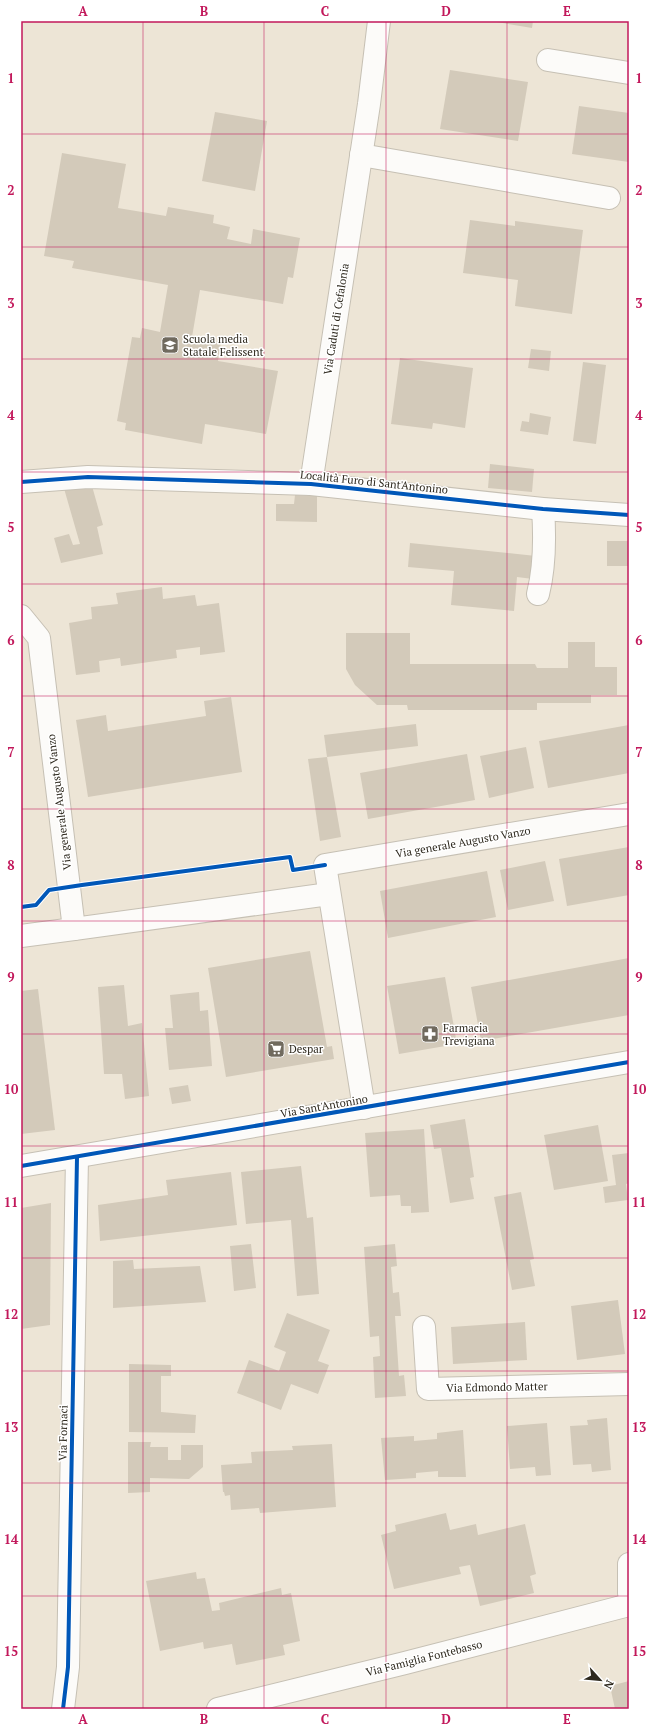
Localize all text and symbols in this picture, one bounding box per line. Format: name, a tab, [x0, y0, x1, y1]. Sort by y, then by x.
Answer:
text: A	[78, 2, 88, 20]
text: B	[200, 2, 208, 20]
text: C	[321, 2, 329, 20]
text: D	[441, 2, 451, 20]
text: E	[563, 2, 571, 20]
text: 1	[7, 69, 15, 87]
text: 1	[635, 69, 643, 87]
text: 2	[7, 181, 15, 199]
text: 2	[635, 181, 643, 199]
street label: Via Caduti di Cefalonia	[320, 262, 352, 376]
text: 3	[7, 294, 15, 312]
text: 3	[635, 294, 643, 312]
place label: Scuola media Statale Felissent	[183, 332, 264, 359]
school or university icon: Scuola media Statale Felissent	[160, 335, 180, 355]
text: 4	[7, 406, 15, 424]
text: 4	[635, 406, 643, 424]
street label: Località Furo di Sant'Antonino	[299, 467, 449, 497]
text: 5	[7, 518, 15, 536]
text: 5	[635, 518, 643, 536]
text: 6	[7, 631, 15, 649]
text: 6	[635, 631, 643, 649]
street label: Via generale Augusto Vanzo	[44, 733, 74, 871]
text: 7	[7, 743, 15, 761]
text: 7	[635, 743, 643, 761]
street label: Via generale Augusto Vanzo	[394, 823, 532, 861]
text: 8	[7, 856, 15, 874]
text: 8	[635, 856, 643, 874]
text: 9	[7, 968, 15, 986]
text: 9	[635, 968, 643, 986]
place label: Farmacia Trevigiana	[443, 1021, 495, 1048]
pharmacy icon: Farmacia Trevigiana	[420, 1024, 440, 1044]
supermarket icon: Despar	[266, 1039, 286, 1059]
place label: Despar	[289, 1042, 324, 1056]
text: 10	[4, 1080, 19, 1098]
text: 10	[632, 1080, 647, 1098]
street label: Via Sant'Antonino	[279, 1091, 369, 1121]
text: 11	[4, 1193, 18, 1211]
text: 11	[632, 1193, 646, 1211]
text: 12	[4, 1305, 18, 1323]
text: 12	[632, 1305, 646, 1323]
street label: Via Edmondo Matter	[446, 1379, 549, 1395]
street label: Via Fornaci	[56, 1405, 70, 1461]
text: 13	[4, 1418, 18, 1436]
text: 13	[632, 1418, 646, 1436]
text: 14	[4, 1530, 19, 1548]
text: 14	[632, 1530, 647, 1548]
street label: Via Famiglia Fontebasso	[364, 1637, 484, 1679]
text: 15	[4, 1642, 18, 1660]
text: 15	[632, 1642, 646, 1660]
north arrow	[580, 1660, 620, 1700]
text: N	[600, 1678, 617, 1692]
text: A	[78, 1710, 88, 1728]
text: B	[200, 1710, 208, 1728]
text: C	[321, 1710, 329, 1728]
text: D	[441, 1710, 451, 1728]
text: E	[563, 1710, 571, 1728]

